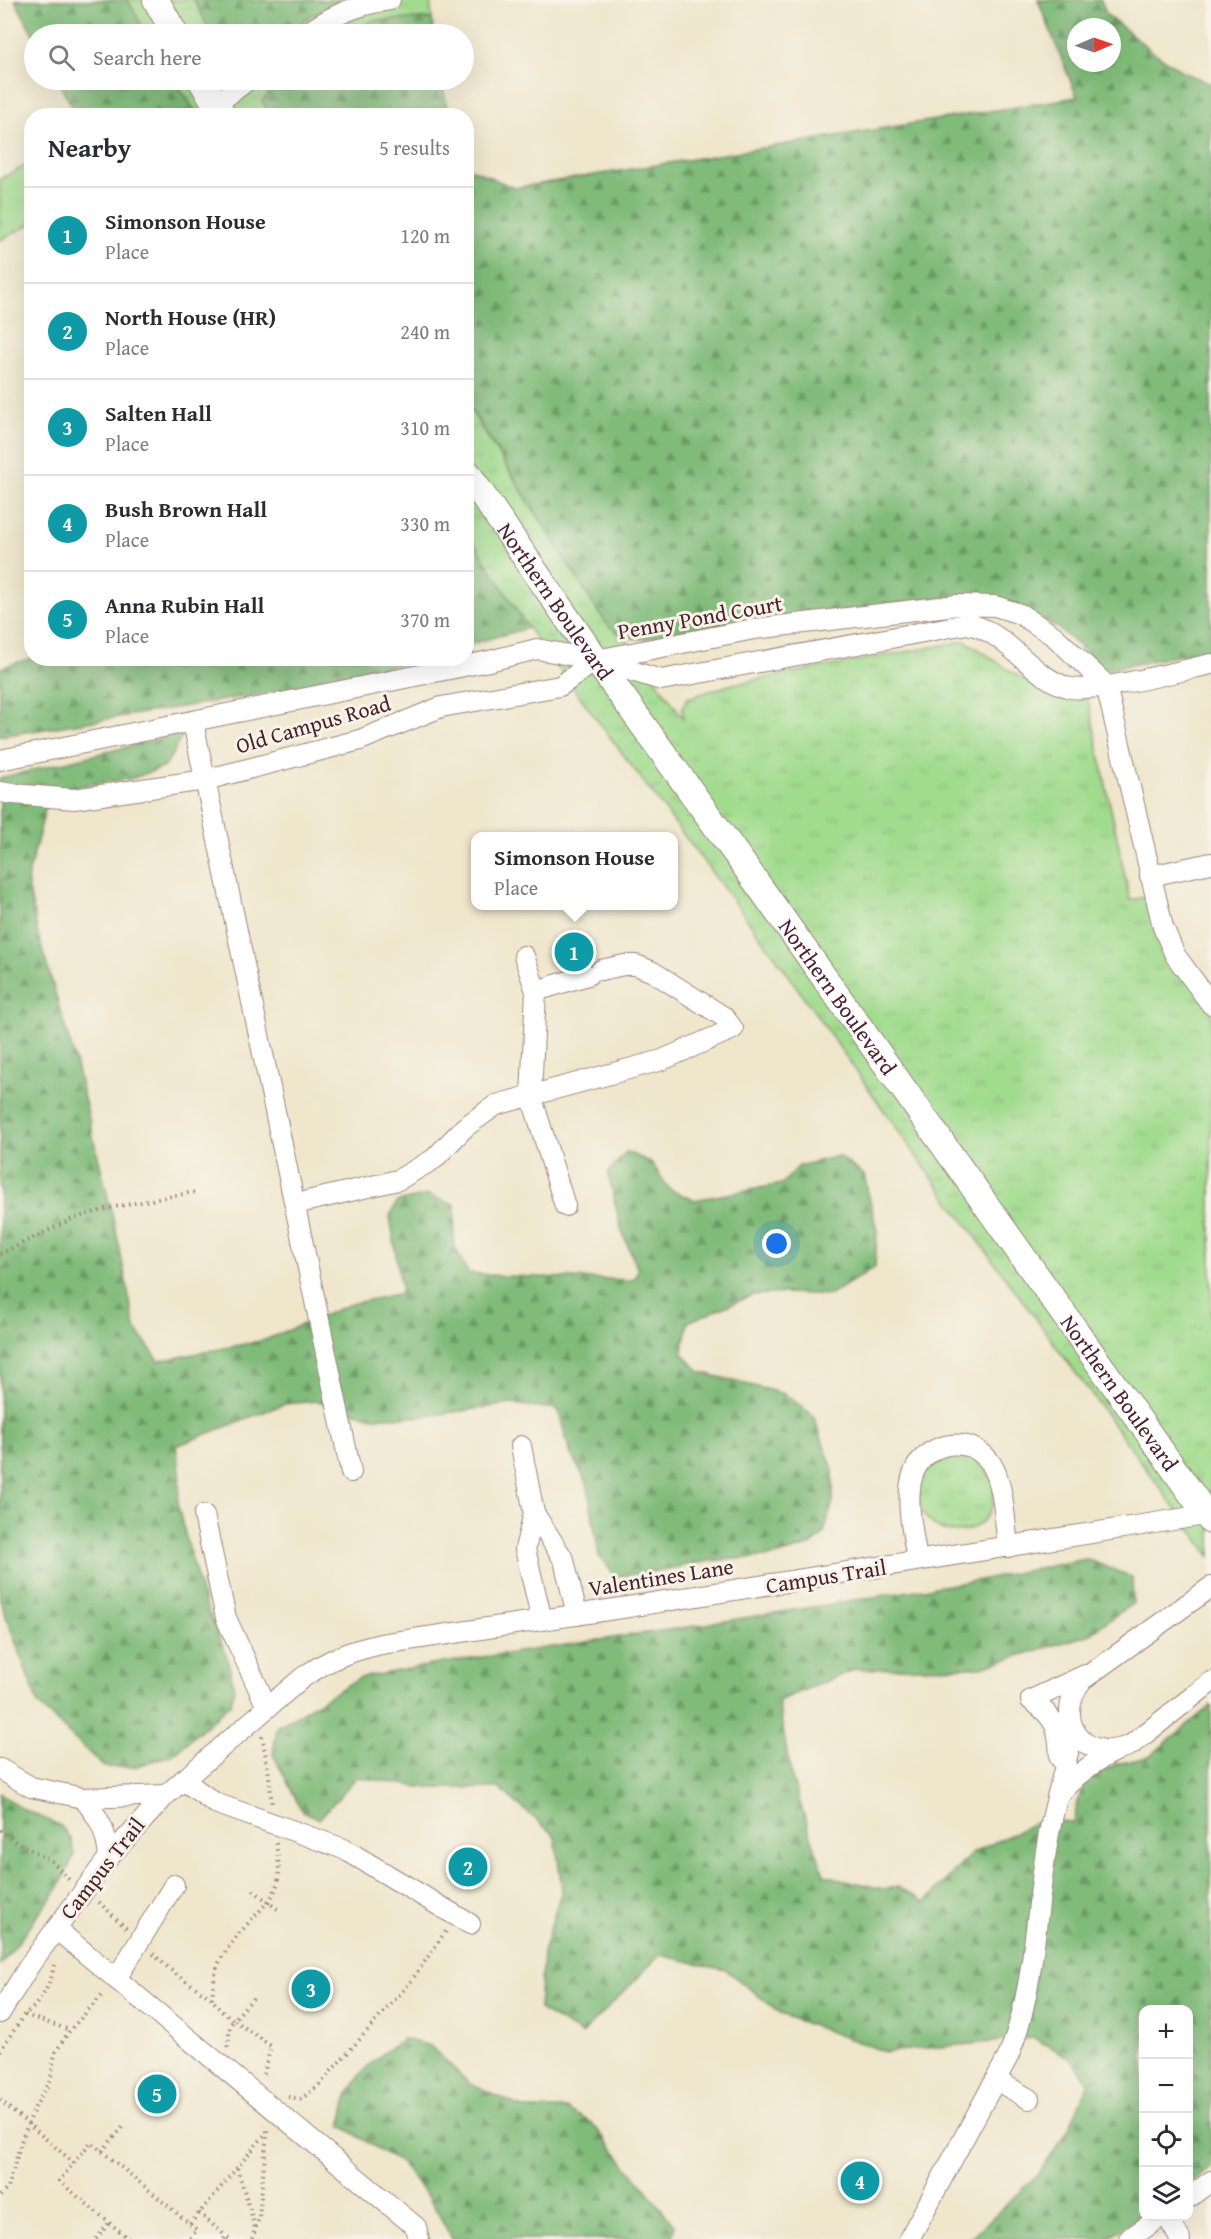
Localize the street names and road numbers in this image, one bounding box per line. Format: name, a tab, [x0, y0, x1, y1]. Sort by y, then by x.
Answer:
street label: Northern Boulevard	[490, 516, 622, 687]
street label: Penny Pond Court	[615, 587, 785, 647]
street label: Old Campus Road	[232, 687, 394, 761]
street label: Northern Boulevard	[771, 912, 905, 1082]
street label: Northern Boulevard	[1053, 1308, 1187, 1478]
street label: Valentines Lane	[586, 1550, 736, 1604]
street label: Campus Trail	[763, 1551, 889, 1601]
street label: Campus Trail	[52, 1810, 152, 1926]

